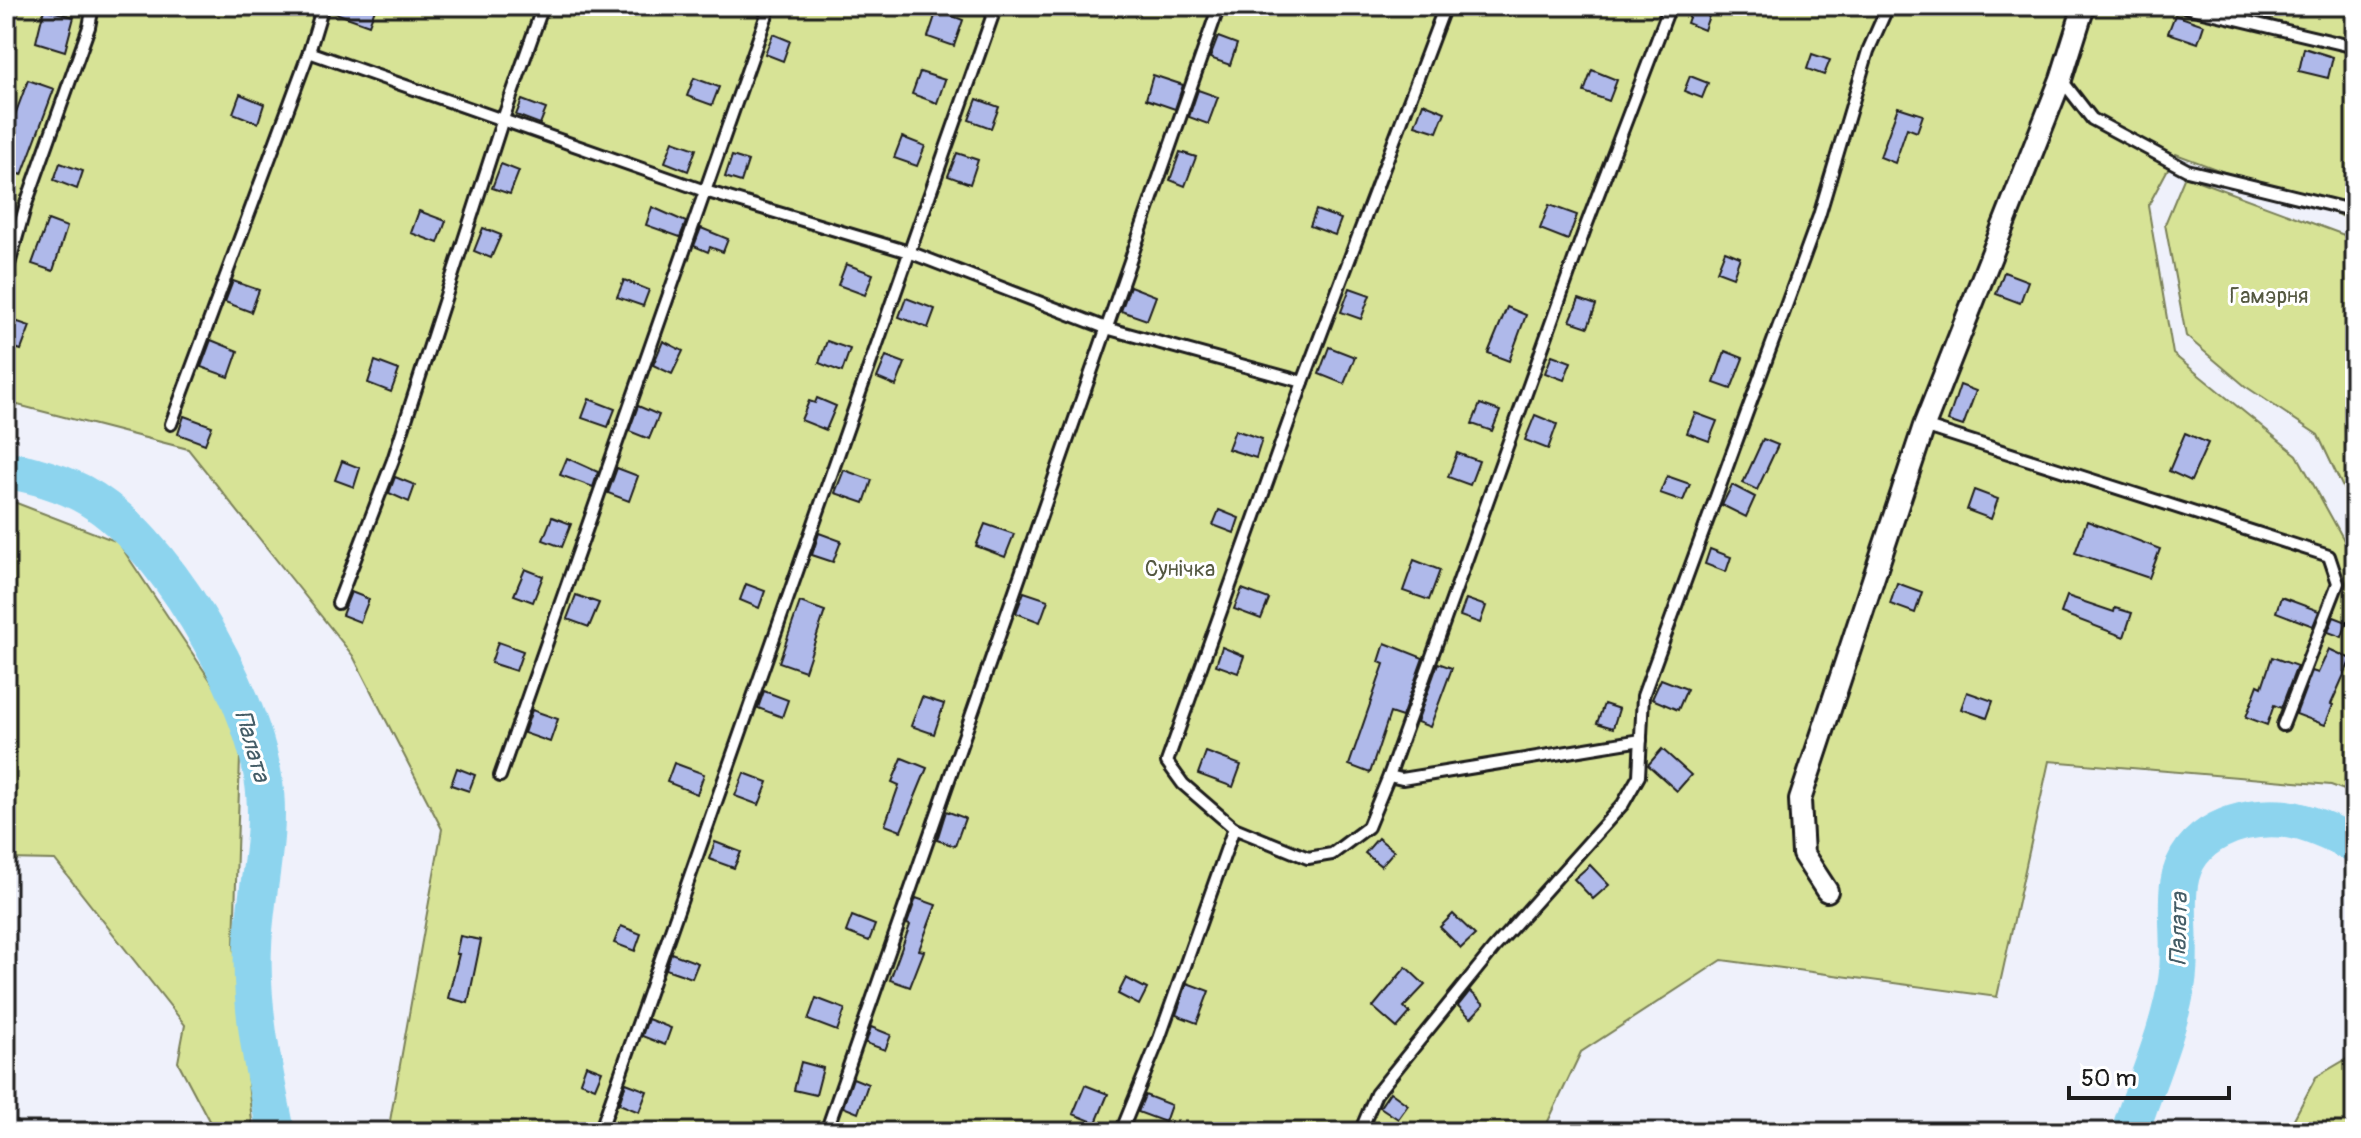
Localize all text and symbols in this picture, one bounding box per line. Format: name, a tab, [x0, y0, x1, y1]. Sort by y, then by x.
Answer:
park label: Гамэрня	[2230, 282, 2308, 310]
park label: Сунічка	[1145, 555, 1215, 583]
water label: Палата	[228, 707, 276, 787]
water label: Палата	[2164, 891, 2194, 966]
scale bar	[2069, 1050, 2229, 1100]
text: 50 m	[2081, 1064, 2137, 1093]

